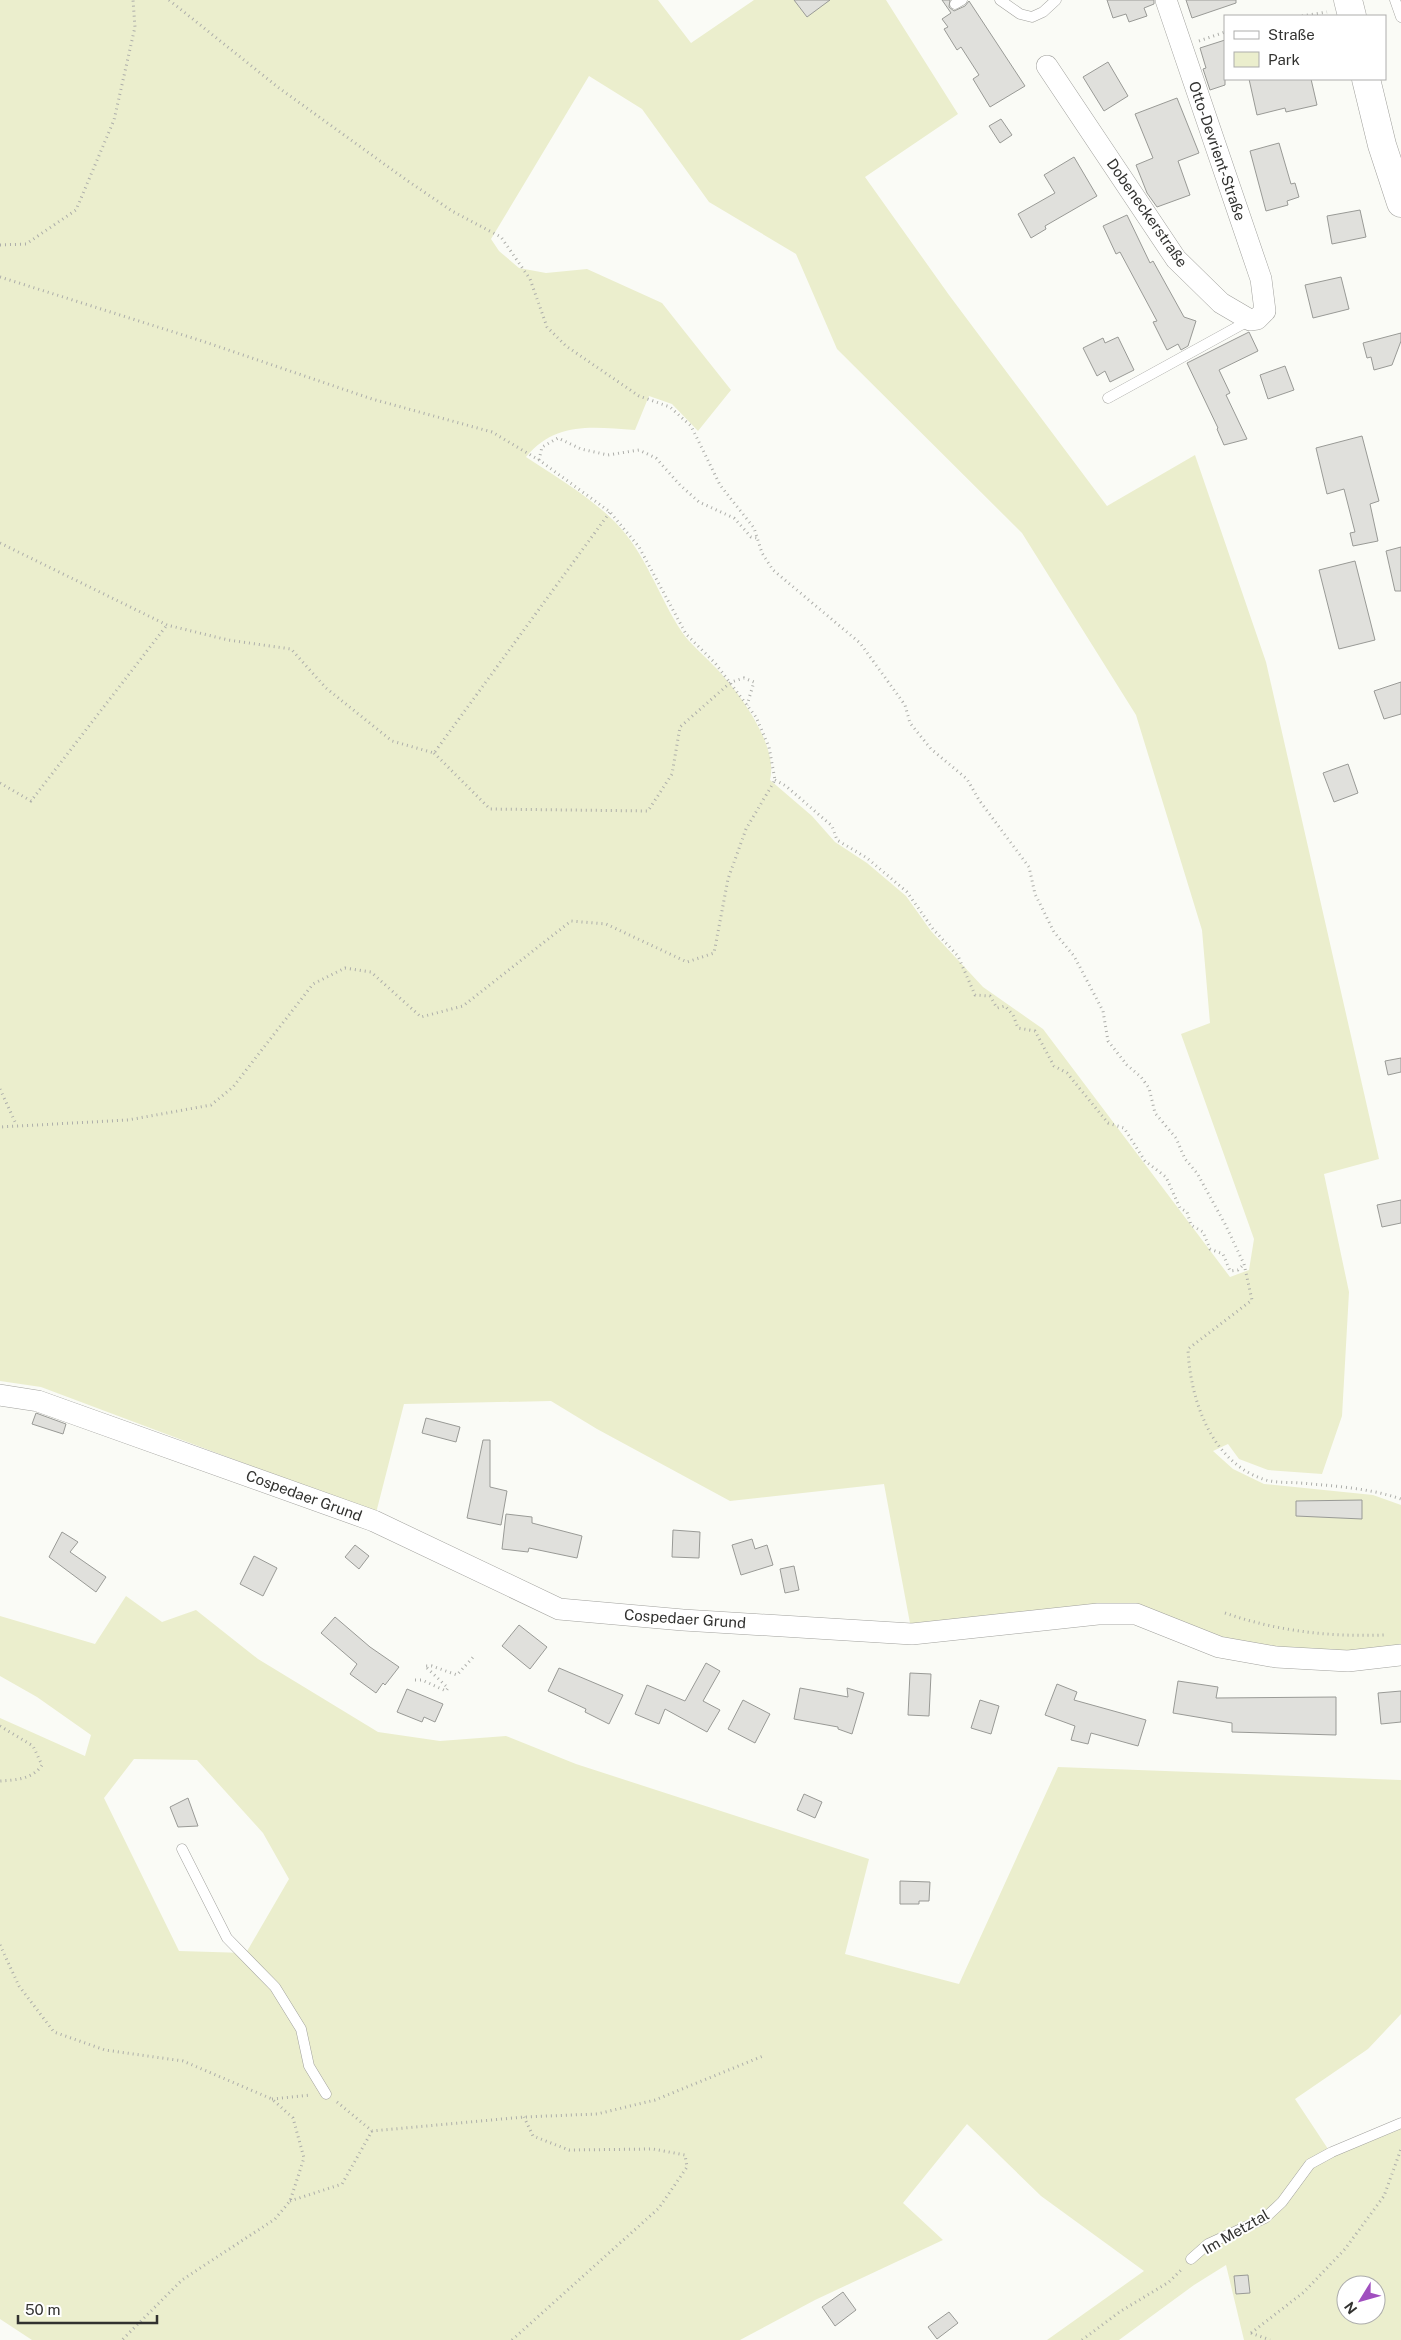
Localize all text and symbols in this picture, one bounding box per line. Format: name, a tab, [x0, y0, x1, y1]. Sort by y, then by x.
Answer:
legend	[1224, 15, 1386, 80]
text: Straße	[1268, 26, 1315, 43]
text: Park	[1268, 51, 1300, 68]
street label: Otto-Devrient-Straße	[1186, 79, 1249, 223]
street label: Dobeneckerstraße	[1104, 155, 1191, 270]
street label: Cospedaer Grund	[244, 1467, 365, 1524]
street label: Cospedaer Grund	[623, 1606, 747, 1631]
street label: Im Metztal	[1199, 2206, 1272, 2257]
north arrow	[1336, 2275, 1386, 2325]
scale bar	[18, 2292, 156, 2324]
text: N	[1341, 2299, 1360, 2317]
text: 50 m	[25, 2301, 60, 2318]

